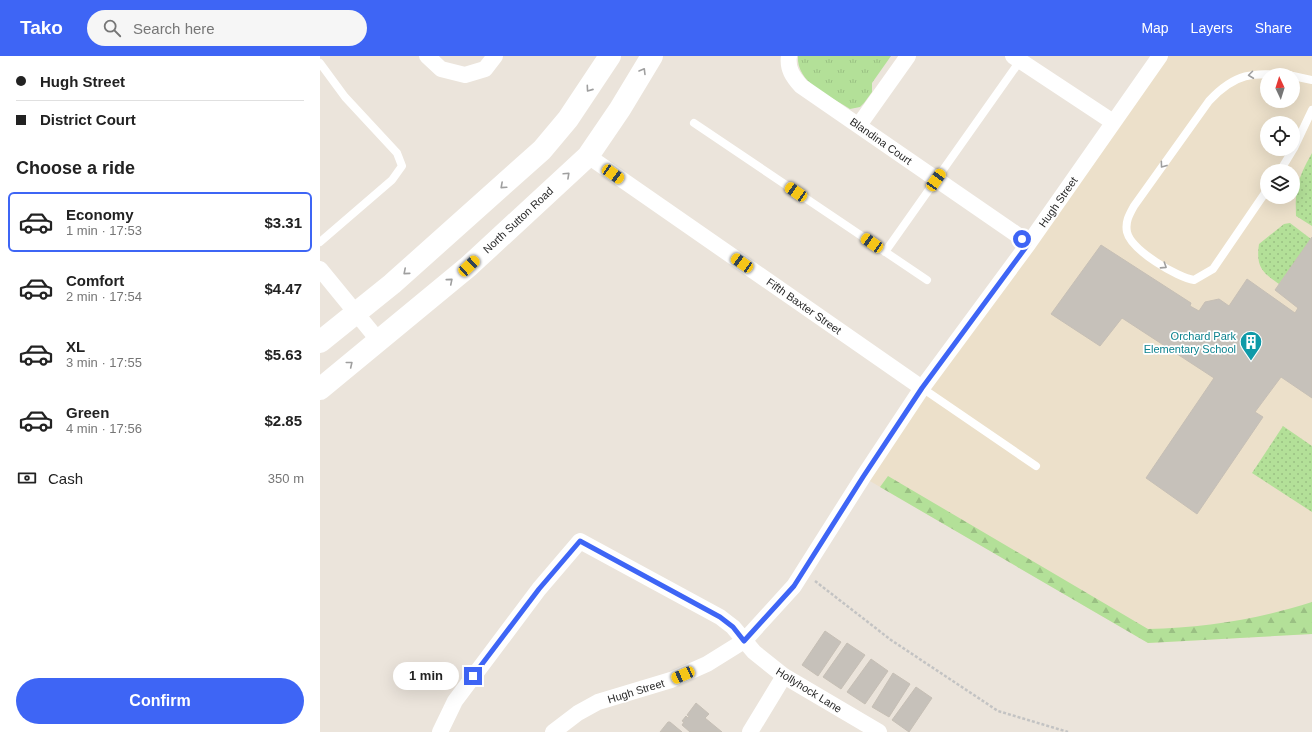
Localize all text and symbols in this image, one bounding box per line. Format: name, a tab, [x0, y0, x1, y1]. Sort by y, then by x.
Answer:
search box	[87, 10, 367, 46]
text: Tako	[20, 17, 63, 38]
icon: search	[101, 17, 123, 39]
text: Search here	[133, 20, 215, 37]
text: Map	[1141, 20, 1169, 36]
text: Layers	[1191, 20, 1233, 36]
text: Share	[1255, 20, 1292, 36]
one-way arrow	[639, 68, 646, 75]
north arrow	[1260, 68, 1300, 108]
map controls	[1260, 68, 1300, 204]
one-way arrow	[1248, 70, 1254, 79]
text: Hugh Street	[40, 73, 125, 90]
one-way arrow	[586, 85, 594, 92]
text: District Court	[40, 111, 136, 128]
street label: Blandina Court	[848, 115, 914, 167]
button: locate	[1260, 116, 1300, 156]
text: Choose a ride	[16, 158, 135, 178]
one-way arrow	[1161, 161, 1168, 168]
car	[600, 162, 626, 186]
button: layers	[1260, 164, 1300, 204]
car	[924, 167, 948, 193]
one-way arrow	[562, 172, 570, 180]
street label: Hugh Street	[1036, 175, 1080, 229]
car	[783, 180, 809, 204]
one-way arrow	[501, 181, 508, 188]
street label: North Sutton Road	[481, 185, 555, 255]
icon: car	[18, 204, 54, 240]
text: Economy	[66, 206, 134, 223]
text: $3.31	[264, 214, 302, 231]
text: 1 min · 17:53	[66, 223, 142, 238]
route start	[1013, 230, 1031, 248]
car	[859, 231, 885, 255]
car	[729, 251, 755, 275]
car	[456, 253, 482, 279]
one-way arrow	[1160, 262, 1167, 269]
one-way arrow	[403, 267, 411, 274]
icon: car	[18, 270, 54, 306]
text: Comfort	[66, 272, 124, 289]
street label: Fifth Baxter Street	[764, 276, 844, 336]
one-way arrow	[446, 279, 453, 286]
text: $4.47	[264, 280, 302, 297]
text: 2 min · 17:54	[66, 289, 142, 304]
building icon: Orchard Park Elementary School	[1238, 329, 1264, 362]
place label: Orchard Park Elementary School	[1144, 330, 1236, 355]
icon: car	[18, 336, 54, 372]
text: XL	[66, 338, 85, 355]
text: $5.63	[264, 346, 302, 363]
text: 3 min · 17:55	[66, 355, 142, 370]
one-way arrow	[346, 362, 353, 369]
icon: car	[18, 402, 54, 438]
text: Green	[66, 404, 109, 421]
text: $2.85	[264, 412, 302, 429]
text: 4 min · 17:56	[66, 421, 142, 436]
icon: cash	[16, 467, 38, 489]
text: Cash	[48, 470, 83, 487]
text: 350 m	[268, 471, 304, 486]
callout: 1 min	[393, 662, 459, 690]
car	[670, 665, 696, 685]
street label: Hollyhock Lane	[774, 665, 844, 715]
route end	[464, 667, 482, 685]
text: 1 min	[409, 668, 443, 683]
street label: Hugh Street	[606, 677, 666, 705]
button: Confirm	[16, 678, 304, 724]

